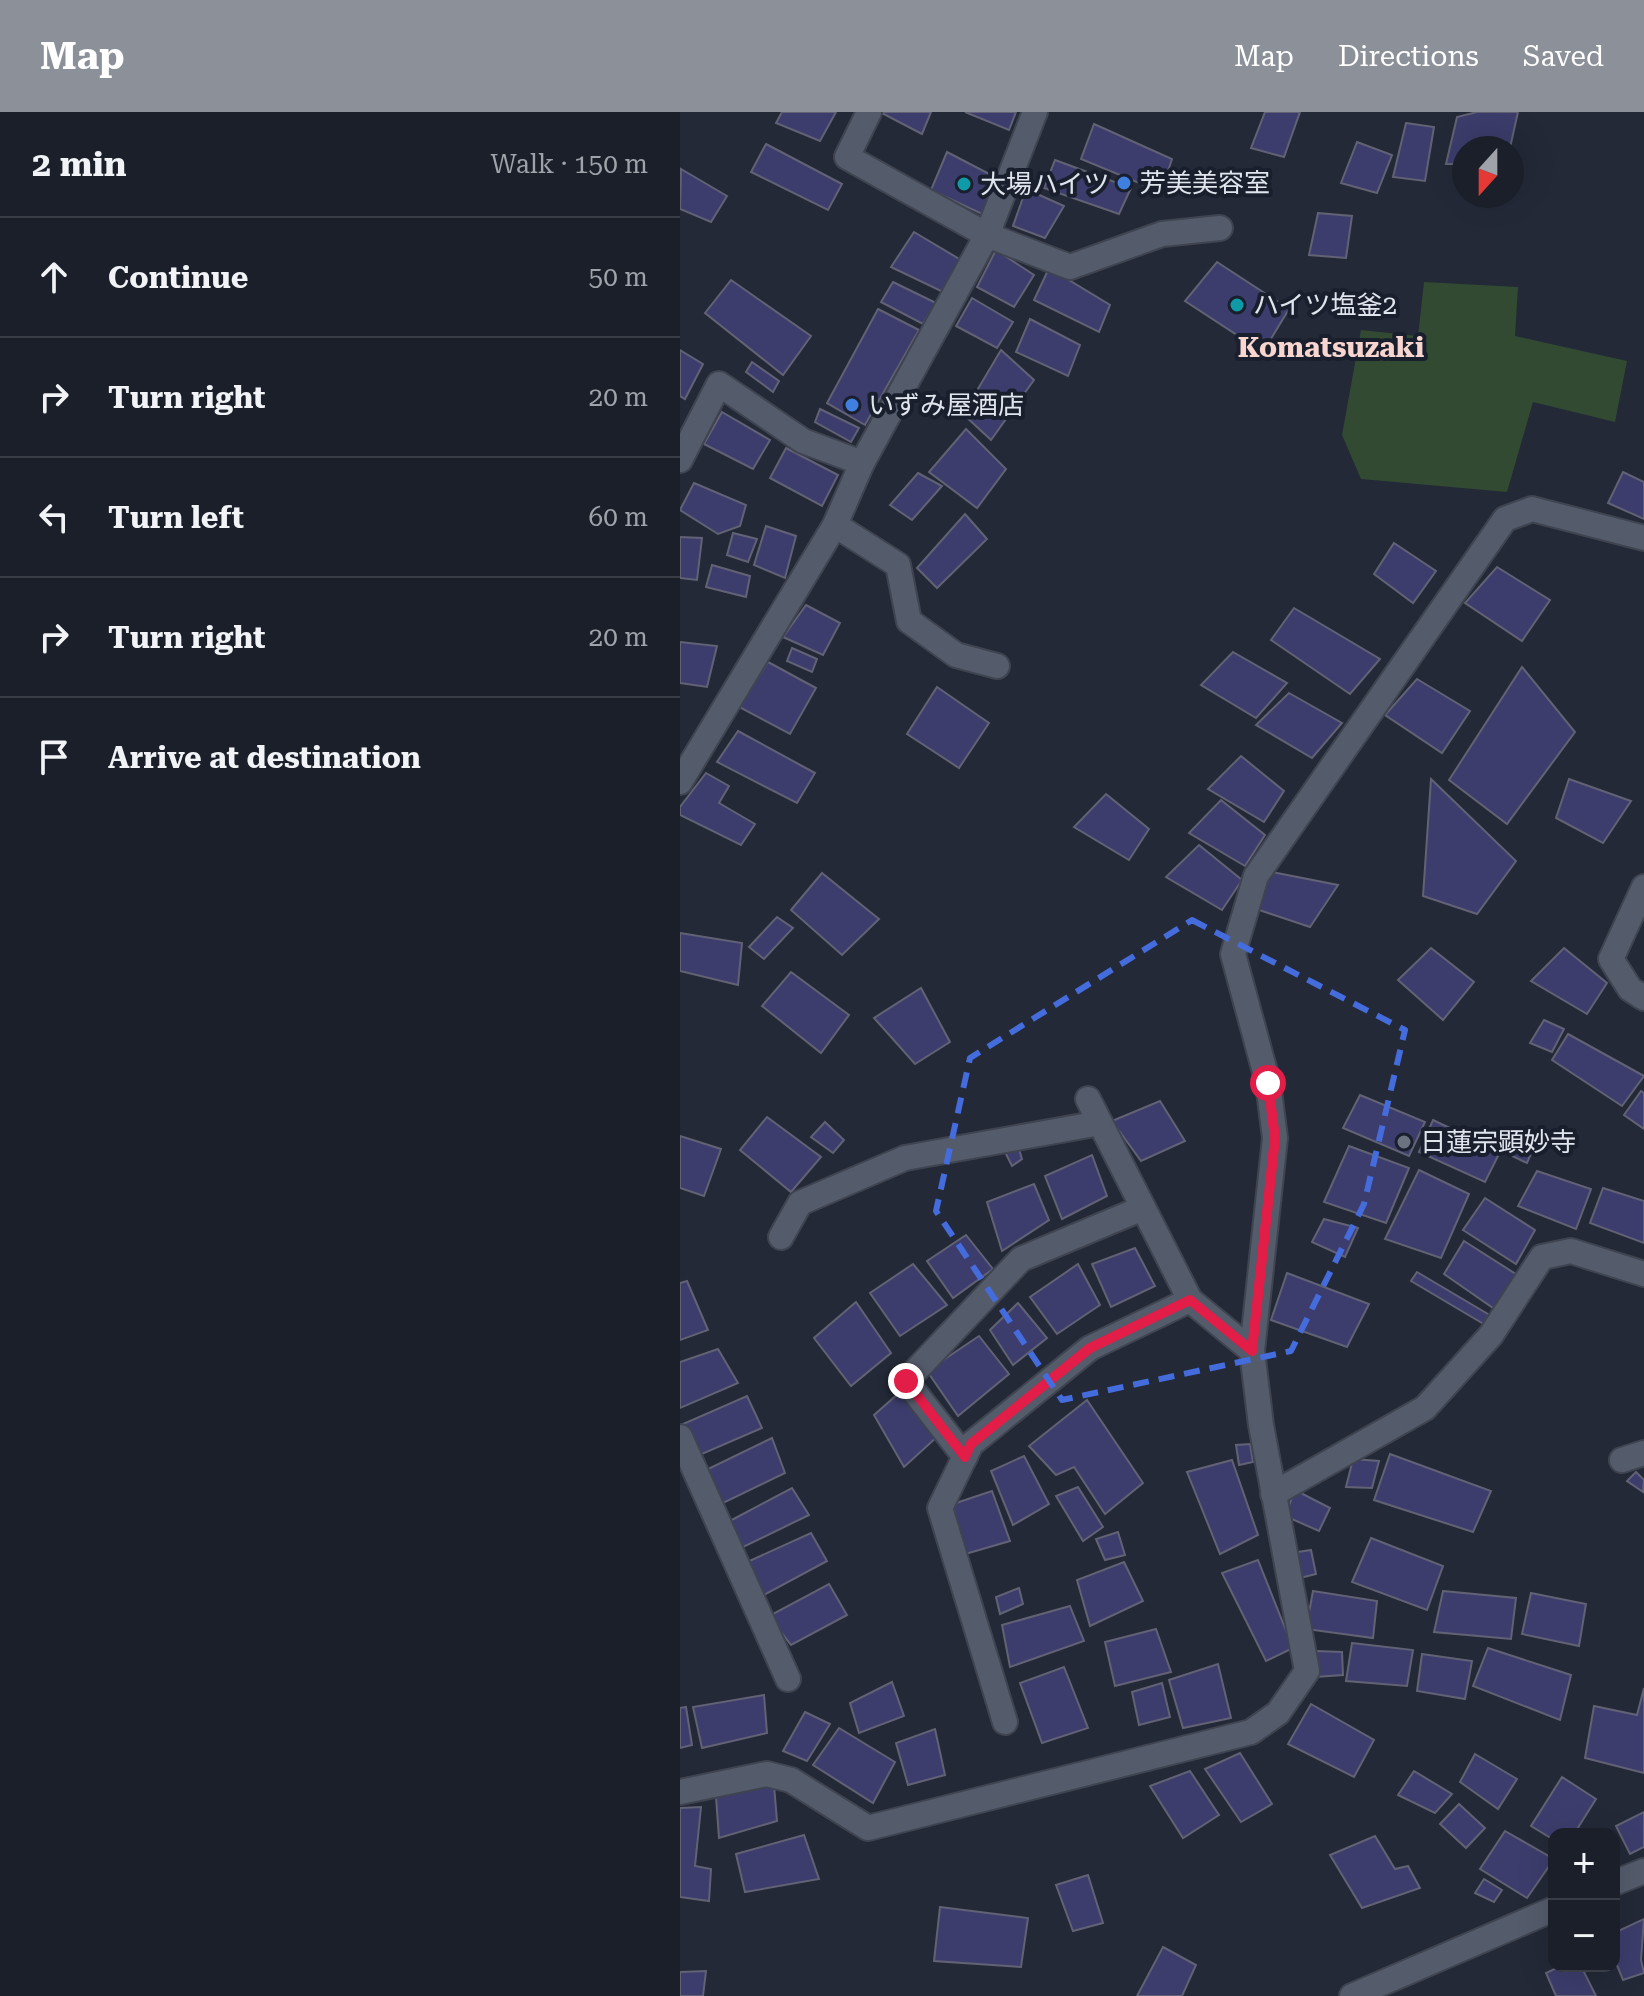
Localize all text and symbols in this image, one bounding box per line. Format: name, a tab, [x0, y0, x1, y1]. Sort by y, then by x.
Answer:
text: Map	[40, 34, 125, 78]
text: Map	[1234, 40, 1294, 73]
text: Directions	[1338, 40, 1479, 73]
text: Saved	[1523, 40, 1604, 73]
north arrow	[1452, 136, 1524, 208]
text: 2 min	[32, 144, 127, 184]
text: Walk · 150 m	[490, 149, 648, 179]
place label: 芳美美容室	[1140, 168, 1270, 198]
place label: 大場ハイツ	[980, 169, 1109, 199]
marker: 芳美美容室	[1115, 174, 1133, 192]
marker: 大場ハイツ	[955, 175, 973, 193]
icon: ahead	[32, 255, 76, 299]
text: Continue	[108, 260, 248, 295]
text: 50 m	[589, 262, 648, 292]
place label: ハイツ塩釜2	[1253, 290, 1397, 320]
marker: ハイツ塩釜2	[1228, 296, 1246, 314]
district label: Komatsuzaki	[1238, 331, 1424, 364]
icon: right	[32, 375, 76, 419]
text: Turn right	[108, 380, 265, 415]
text: 20 m	[589, 382, 648, 412]
place label: いずみ屋酒店	[868, 390, 1024, 420]
marker: いずみ屋酒店	[843, 396, 861, 414]
icon: left	[32, 495, 76, 539]
text: Turn left	[108, 500, 244, 535]
text: 60 m	[589, 502, 648, 532]
icon: right	[32, 615, 76, 659]
text: Turn right	[108, 620, 265, 655]
text: 20 m	[589, 622, 648, 652]
icon: arrive	[32, 735, 76, 779]
text: Arrive at destination	[108, 740, 421, 775]
route start	[1250, 1065, 1286, 1101]
place label: 日蓮宗顕妙寺	[1420, 1127, 1576, 1157]
marker: 日蓮宗顕妙寺	[1395, 1133, 1413, 1151]
route end	[888, 1363, 924, 1399]
map controls	[1548, 1828, 1620, 1972]
button: +	[1548, 1828, 1620, 1900]
button: −	[1548, 1900, 1620, 1972]

